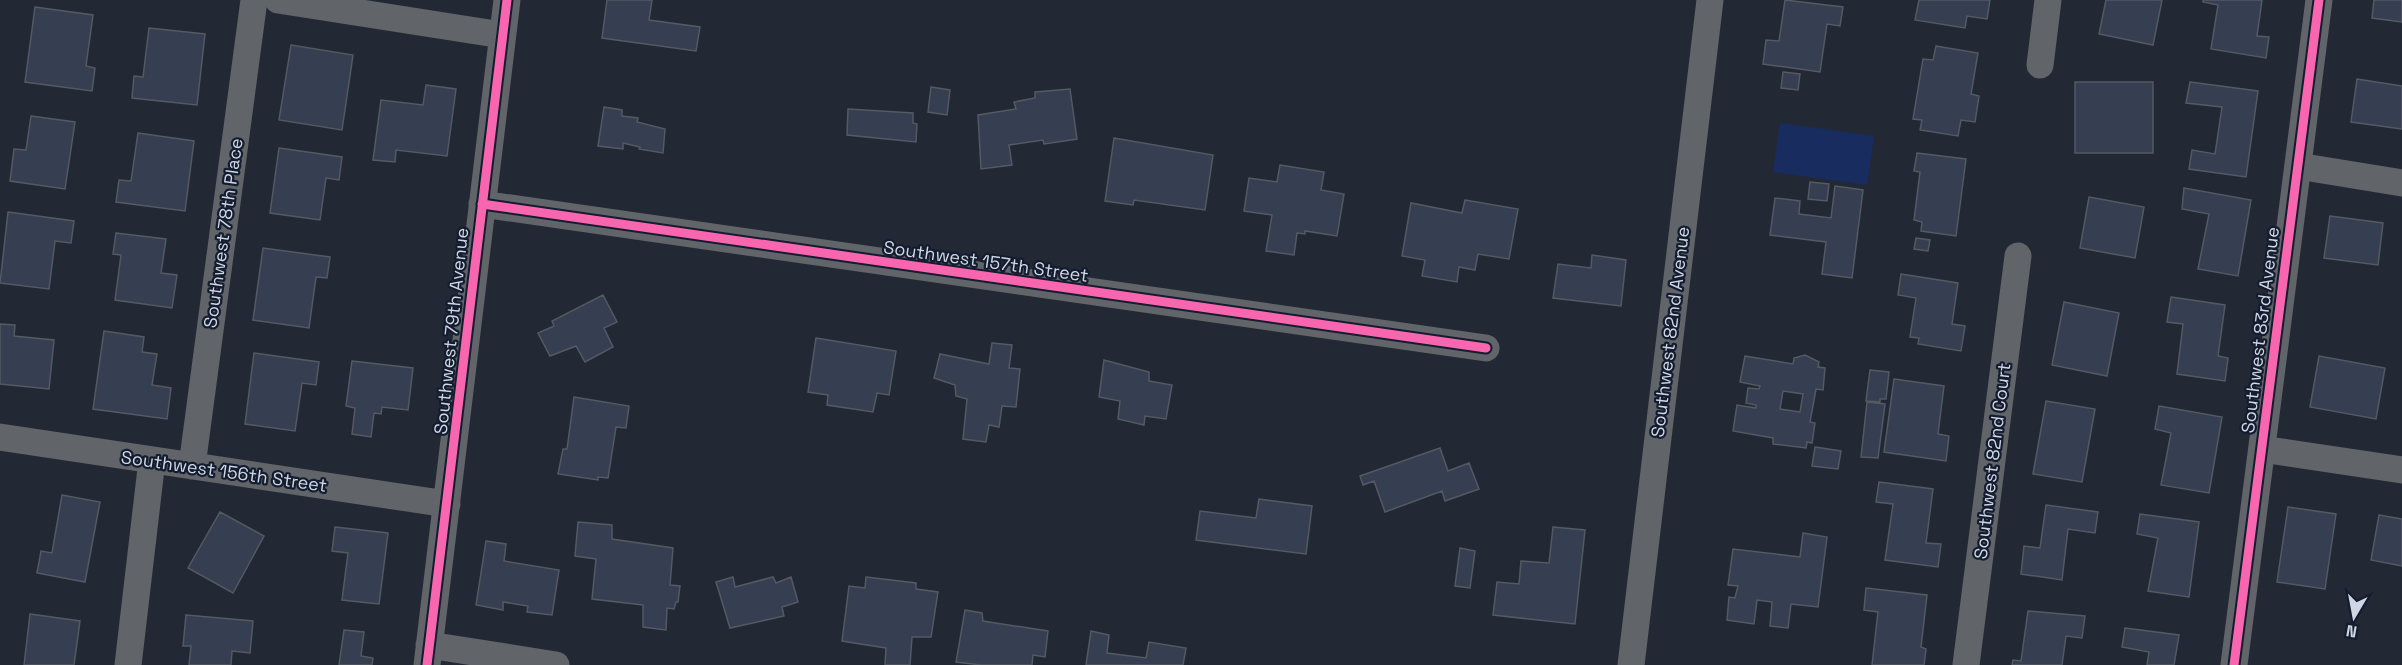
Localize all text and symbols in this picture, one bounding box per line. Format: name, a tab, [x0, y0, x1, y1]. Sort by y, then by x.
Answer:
street label: Southwest 78th Place	[198, 137, 248, 329]
street label: Southwest 82nd Avenue	[1646, 225, 1694, 439]
street label: Southwest 79th Avenue	[429, 226, 473, 436]
street label: Southwest 83rd Avenue	[2236, 226, 2284, 434]
street label: Southwest 157th Street	[882, 235, 1090, 287]
street label: Southwest 82nd Court	[1969, 362, 2015, 560]
street label: Southwest 156th Street	[120, 445, 328, 497]
north arrow	[2324, 587, 2384, 647]
text: N	[2344, 620, 2359, 643]

